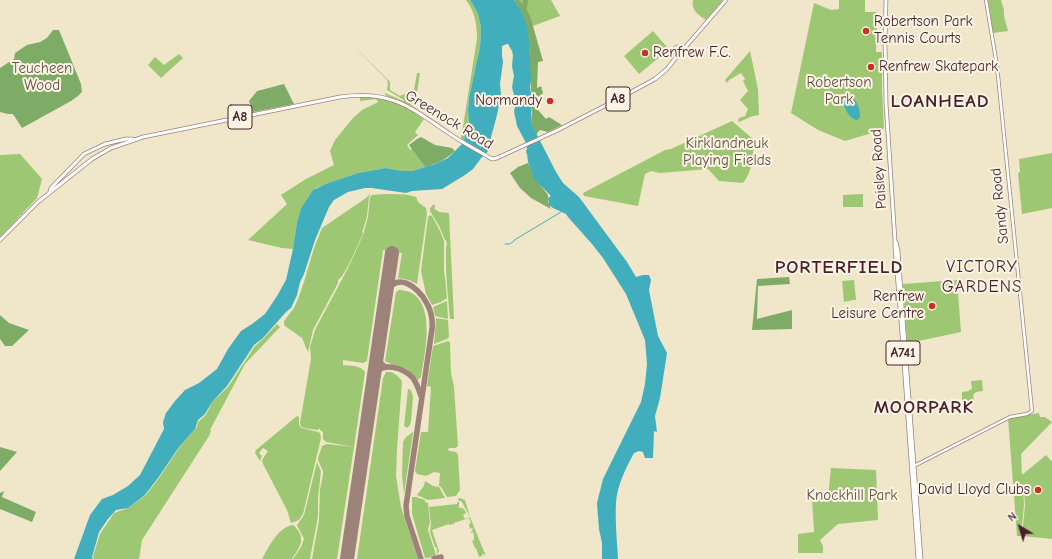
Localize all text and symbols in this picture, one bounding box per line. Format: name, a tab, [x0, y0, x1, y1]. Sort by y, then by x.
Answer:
place label: Robertson Park Tennis Courts	[874, 13, 973, 48]
marker: Robertson Park Tennis Courts	[861, 26, 871, 36]
place label: Renfrew F.C.	[653, 44, 731, 62]
marker: Renfrew F.C.	[640, 48, 650, 58]
place label: Renfrew Skatepark	[879, 58, 998, 76]
park label: Teucheen Wood	[12, 60, 72, 95]
marker: Renfrew Skatepark	[866, 62, 876, 72]
park label: Robertson Park	[807, 74, 871, 109]
street label: Greenock Road	[402, 87, 496, 153]
road number: A8	[606, 87, 630, 111]
district label: LOANHEAD	[890, 91, 990, 113]
place label: Normandy	[475, 92, 542, 110]
marker: Normandy	[545, 96, 555, 106]
road number: A8	[228, 105, 252, 129]
street label: Paisley Road	[867, 128, 891, 210]
park label: Kirklandneuk Playing Fields	[683, 135, 771, 170]
street label: Sandy Road	[987, 167, 1013, 245]
district label: PORTERFIELD	[775, 257, 903, 279]
district label: VICTORY GARDENS	[942, 257, 1022, 297]
place label: Renfrew Leisure Centre	[831, 288, 924, 323]
marker: Renfrew Leisure Centre	[927, 301, 937, 311]
road number: A741	[886, 341, 920, 365]
district label: MOORPARK	[874, 397, 974, 419]
place label: David Lloyd Clubs	[918, 481, 1030, 499]
marker: David Lloyd Clubs	[1033, 485, 1043, 495]
park label: Knockhill Park	[807, 487, 897, 505]
north arrow	[1000, 507, 1040, 547]
text: N	[1005, 510, 1019, 524]

